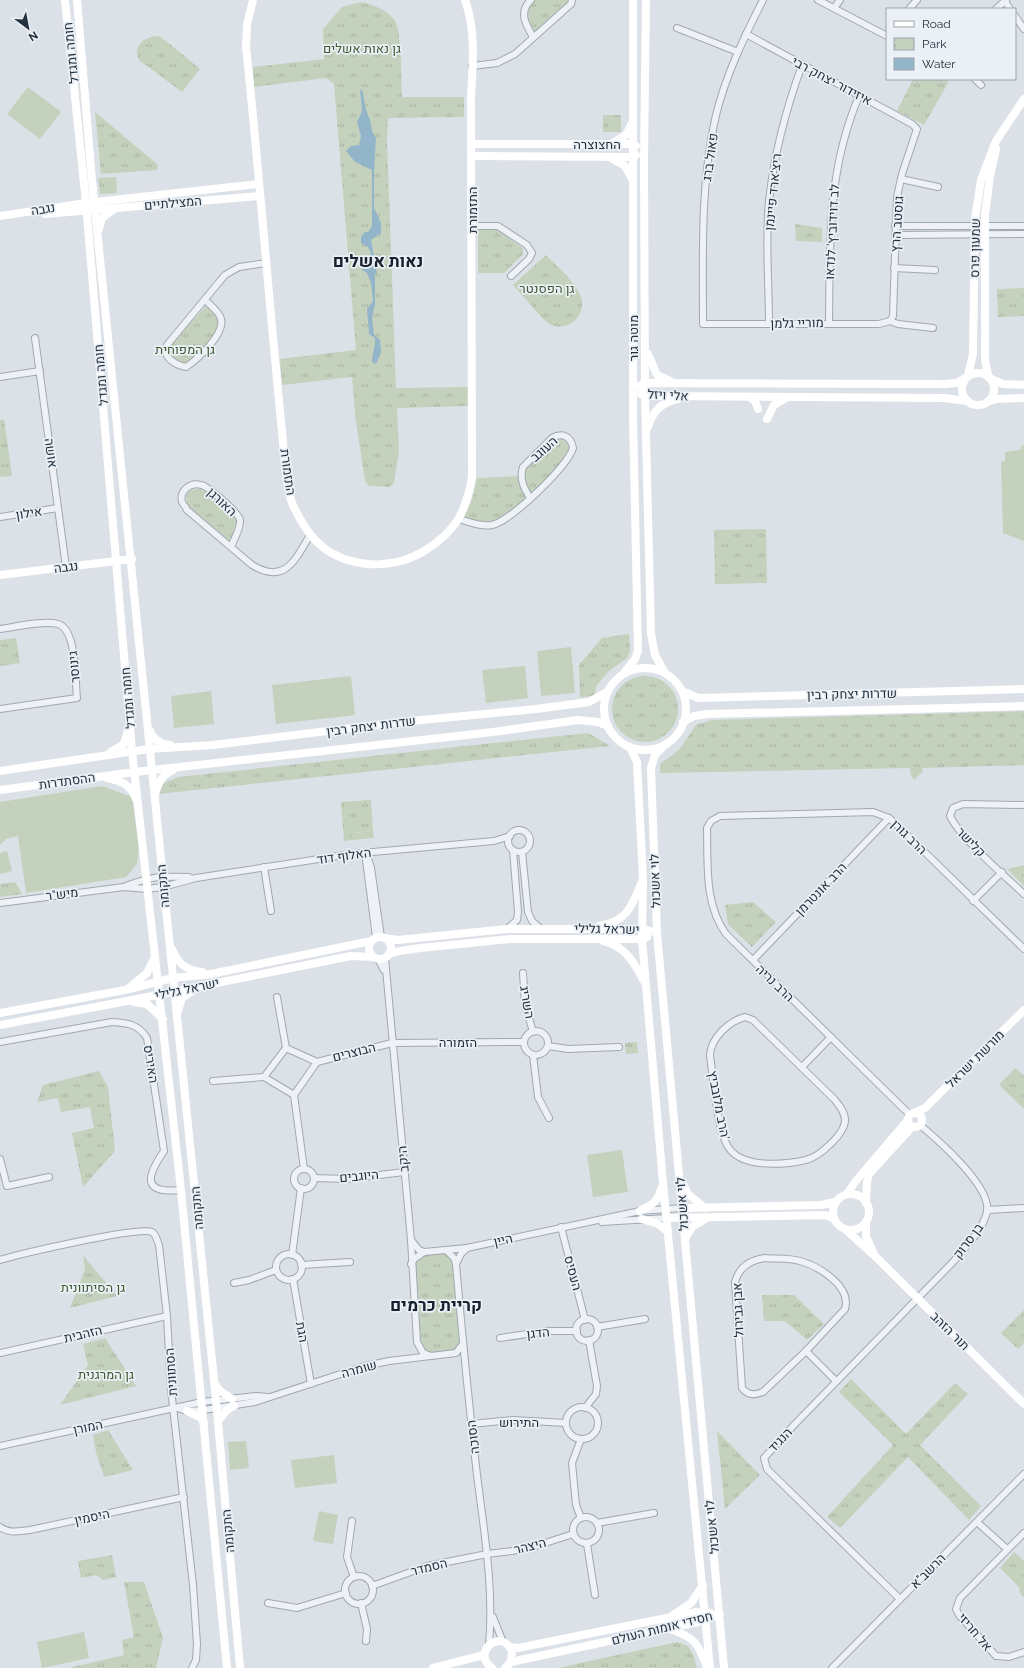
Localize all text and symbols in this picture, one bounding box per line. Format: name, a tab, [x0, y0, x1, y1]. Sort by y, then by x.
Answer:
north arrow	[8, 8, 48, 48]
legend	[886, 8, 1016, 80]
text: Road	[922, 17, 951, 31]
street label: חומה ומגדל	[60, 22, 82, 84]
text: N	[26, 28, 40, 44]
text: Park	[922, 37, 947, 51]
park label: גן נאות אשלים	[323, 41, 401, 56]
street label: איזידור יצחק רבי	[789, 54, 875, 108]
text: Water	[922, 57, 956, 71]
street label: פאול ברג	[699, 132, 721, 182]
street label: החצוצרה	[573, 137, 621, 152]
street label: ריצ'ארד פיינמן	[761, 153, 785, 231]
street label: לב דוידוביץ' לנדאו	[822, 183, 842, 280]
street label: התזמורת	[465, 187, 480, 233]
street label: המצילתיים	[144, 193, 202, 213]
street label: גוסטב הרץ	[888, 195, 906, 253]
street label: נגבה	[30, 200, 56, 218]
street label: שמעון פרס	[967, 218, 983, 278]
district label: נאות אשלים	[333, 251, 423, 271]
park label: גן הפסנטר	[519, 281, 575, 296]
street label: מוטה גור	[626, 315, 641, 361]
street label: מוריי גלמן	[770, 315, 824, 331]
park label: גן המפוחית	[155, 342, 215, 357]
street label: חומה ומגדל	[91, 344, 111, 406]
street label: אלי ויזל	[647, 386, 689, 404]
street label: העוגב	[527, 433, 561, 465]
street label: אושה	[41, 437, 61, 469]
street label: התזמורת	[277, 448, 299, 496]
street label: האורגן	[204, 485, 240, 519]
street label: אילון	[15, 504, 43, 522]
street label: נגבה	[53, 558, 79, 576]
street label: גינוסר	[65, 650, 83, 684]
street label: חומה ומגדל	[118, 667, 138, 729]
street label: שדרות יצחק רבין	[807, 686, 897, 702]
street label: שדרות יצחק רבין	[325, 713, 417, 739]
street label: ההסתדרות	[38, 770, 96, 792]
street label: הרב גורן	[888, 817, 930, 857]
street label: קלישר	[953, 824, 989, 860]
street label: האלוף דוד	[316, 845, 372, 867]
street label: לוי אשכול	[647, 853, 663, 908]
street label: הרב אונטרמן	[792, 860, 850, 918]
street label: התקומה	[154, 864, 172, 908]
street label: מיש"ר	[45, 885, 79, 903]
street label: ישראל גלילי	[574, 921, 640, 937]
street label: הרב נריה	[753, 961, 797, 1005]
street label: ישראל גלילי	[154, 975, 220, 1003]
street label: השריג	[517, 984, 537, 1020]
street label: מורשת ישראל	[943, 1027, 1007, 1091]
street label: הזמורה	[439, 1035, 477, 1050]
street label: הבוצרים	[331, 1039, 377, 1065]
street label: האיריס	[141, 1044, 161, 1084]
street label: הרב מלובביץ'	[705, 1069, 733, 1141]
street label: היקב	[394, 1145, 412, 1173]
street label: היוגבים	[339, 1167, 379, 1185]
street label: לוי אשכול	[673, 1176, 691, 1231]
street label: התקומה	[188, 1186, 206, 1230]
street label: בן סרוק	[950, 1220, 986, 1262]
street label: היין	[492, 1231, 514, 1249]
street label: העסיס	[561, 1254, 585, 1292]
park label: גן הסיתוונית	[61, 1280, 125, 1295]
street label: אבן גבירול	[730, 1282, 746, 1338]
district label: קריית כרמים	[390, 1295, 482, 1315]
street label: תור הזהב	[928, 1309, 972, 1353]
street label: הגת	[293, 1320, 311, 1344]
street label: הזהבית	[62, 1322, 104, 1346]
street label: הדגן	[526, 1324, 550, 1342]
street label: הסתוונית	[162, 1347, 180, 1397]
street label: שומרה	[339, 1357, 379, 1381]
park label: גן המרגנית	[78, 1367, 134, 1382]
street label: התירוש	[499, 1415, 539, 1430]
street label: המורן	[72, 1417, 104, 1437]
street label: הסוכה	[463, 1419, 483, 1455]
street label: הנגיד	[765, 1425, 795, 1455]
street label: לוי אשכול	[702, 1499, 722, 1555]
street label: היסמין	[73, 1506, 111, 1528]
street label: התקומה	[219, 1509, 237, 1553]
street label: היצהר	[512, 1535, 548, 1557]
street label: הרשב"א	[907, 1550, 949, 1592]
street label: הסמדר	[409, 1555, 449, 1579]
street label: חסידי אומות העולם	[610, 1608, 714, 1648]
street label: אל חריזי	[955, 1610, 995, 1654]

